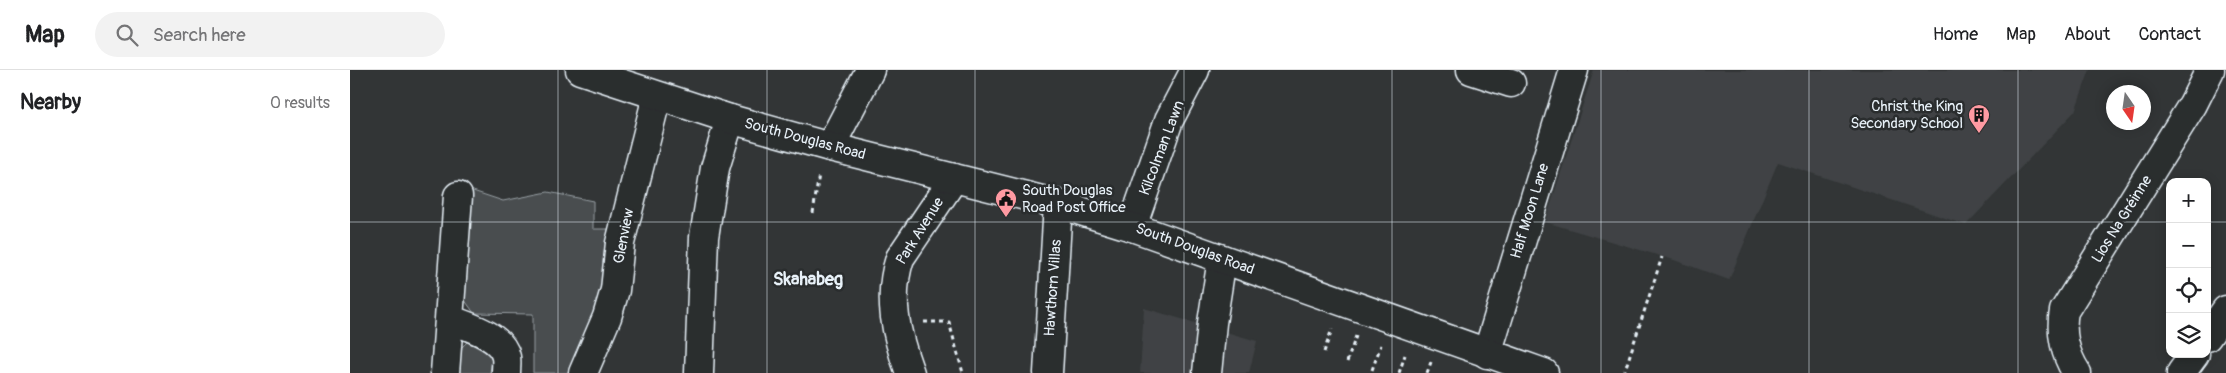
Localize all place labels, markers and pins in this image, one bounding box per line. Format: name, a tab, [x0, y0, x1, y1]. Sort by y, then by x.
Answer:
place label: Christ the King Secondary School	[1850, 97, 1963, 133]
building icon: Christ the King Secondary School	[1967, 103, 1991, 134]
place label: South Douglas Road Post Office	[1022, 181, 1126, 217]
public building icon: South Douglas Road Post Office	[994, 187, 1018, 218]

